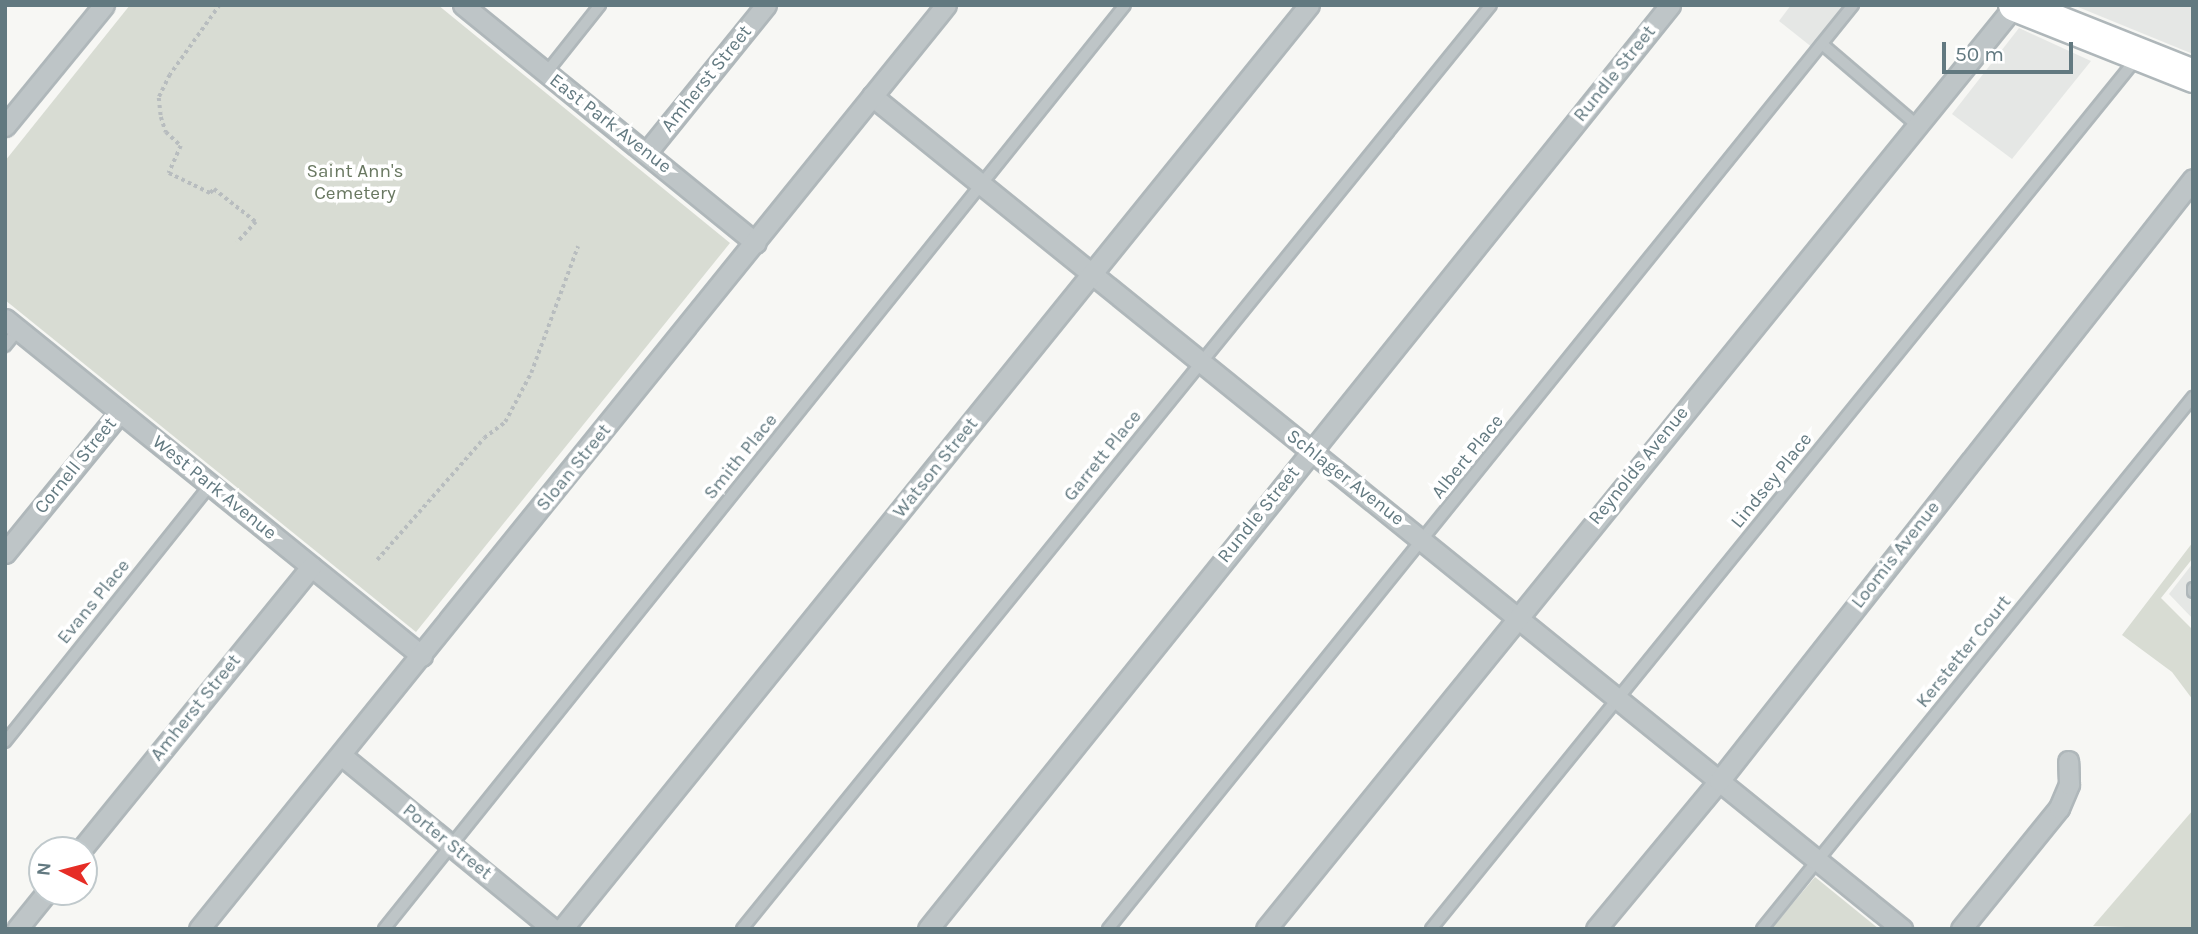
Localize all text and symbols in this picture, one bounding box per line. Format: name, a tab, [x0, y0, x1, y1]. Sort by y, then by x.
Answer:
street label: Amherst Street	[657, 21, 757, 137]
street label: Rundle Street	[1569, 21, 1661, 127]
scale bar	[1946, 28, 2077, 72]
text: 50 m	[1955, 42, 2004, 66]
street label: East Park Avenue	[545, 69, 675, 179]
park label: Saint Ann's Cemetery	[306, 161, 404, 205]
street label: Reynolds Avenue	[1584, 402, 1694, 530]
street label: Garrett Place	[1059, 406, 1147, 506]
street label: Smith Place	[699, 409, 783, 505]
street label: Albert Place	[1427, 410, 1509, 504]
street label: Cornell Street	[30, 413, 122, 519]
street label: Watson Street	[889, 413, 983, 523]
street label: Sloan Street	[532, 420, 616, 516]
street label: Schlager Avenue	[1282, 425, 1408, 531]
street label: Lindsey Place	[1727, 429, 1817, 533]
street label: West Park Avenue	[147, 431, 281, 545]
street label: Rundle Street	[1213, 462, 1305, 568]
street label: Loomis Avenue	[1847, 497, 1945, 613]
street label: Evans Place	[53, 555, 135, 649]
street label: Kerstetter Court	[1912, 591, 2016, 713]
street label: Amherst Street	[146, 650, 246, 766]
street label: Porter Street	[398, 799, 496, 885]
north arrow	[28, 836, 98, 906]
text: N	[32, 861, 56, 877]

